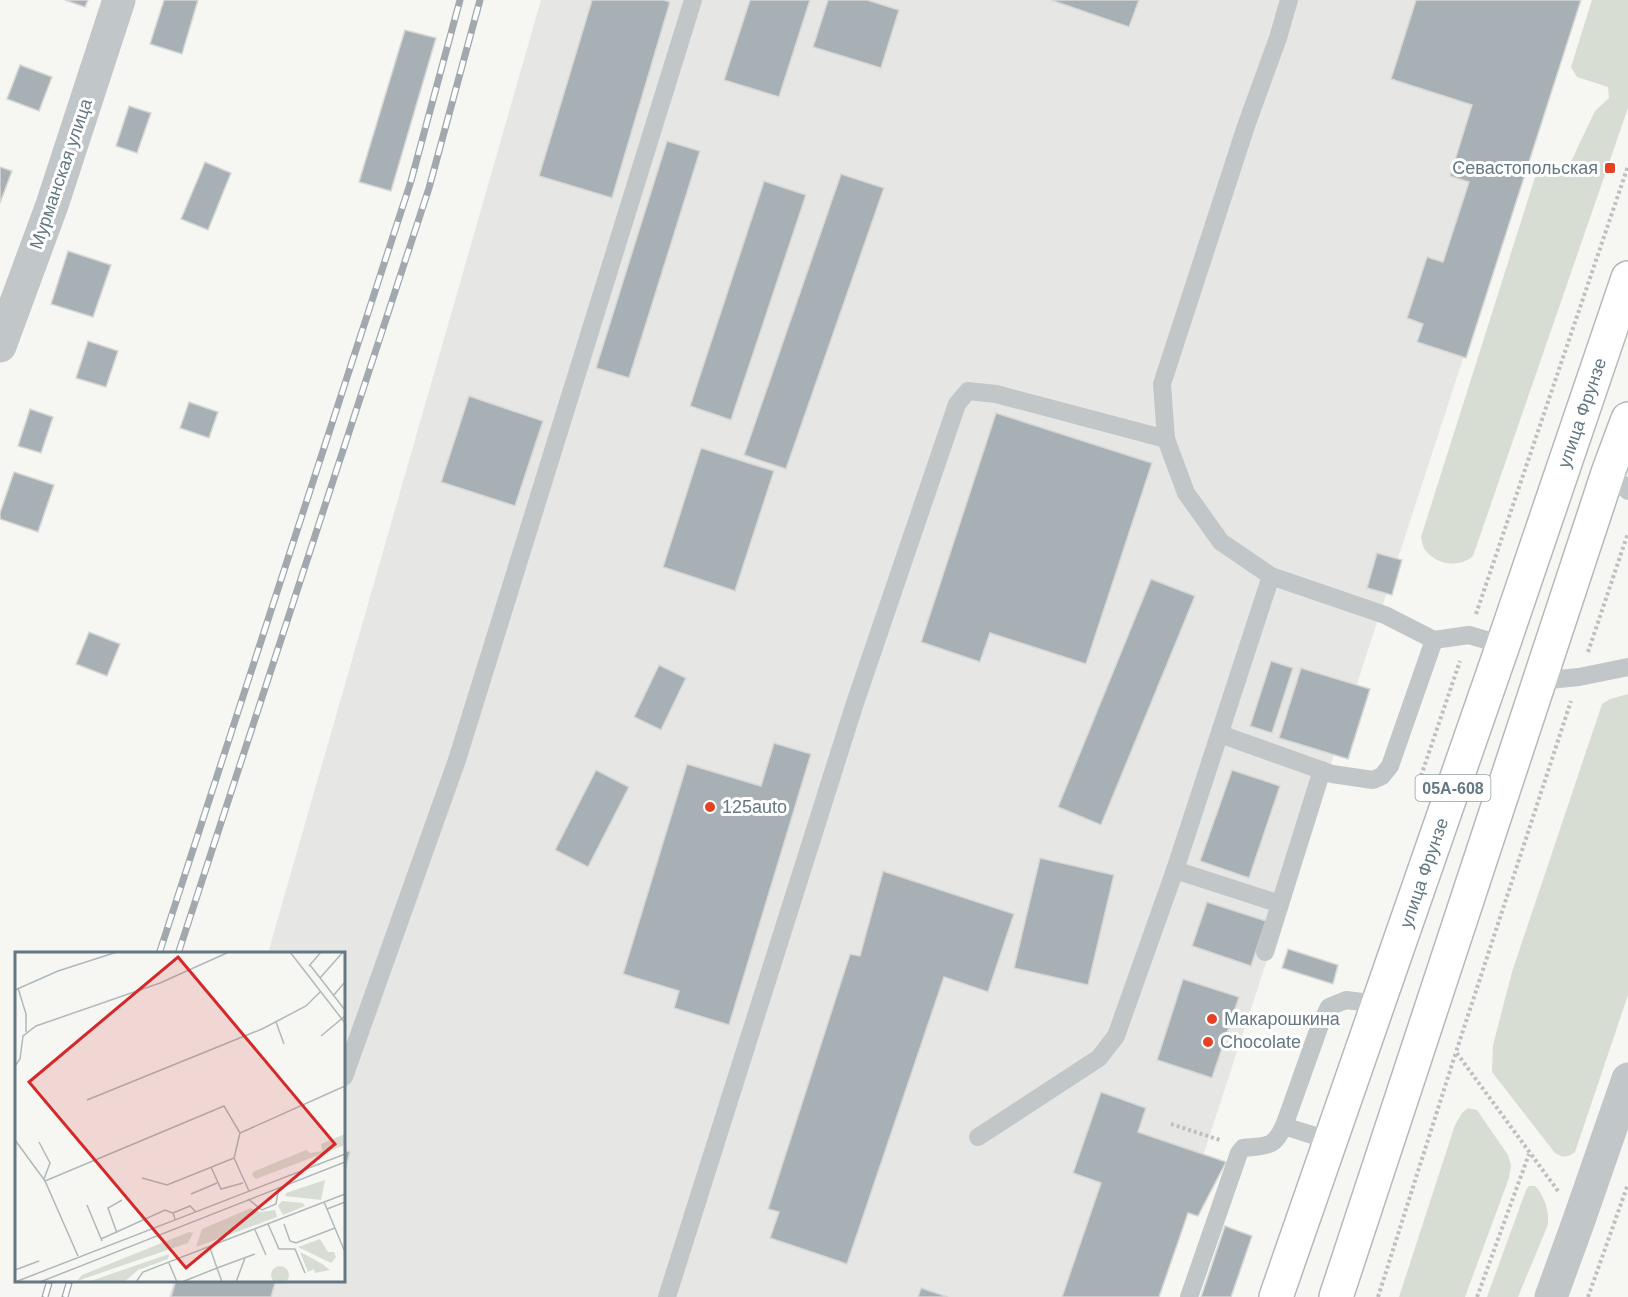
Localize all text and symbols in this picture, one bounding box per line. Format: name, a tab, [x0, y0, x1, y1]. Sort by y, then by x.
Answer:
street label: Мурманская улица	[26, 95, 96, 252]
place label: Севастопольская	[1452, 158, 1598, 178]
marker: Севастопольская	[1603, 161, 1617, 175]
street label: улица Фрунзе	[1554, 355, 1610, 471]
road number: 05А-608	[1416, 775, 1490, 801]
place label: 125auto	[722, 797, 787, 817]
marker: 125auto	[703, 800, 717, 814]
street label: улица Фрунзе	[1396, 815, 1452, 931]
inset map	[15, 952, 345, 1282]
place label: Макарошкина	[1224, 1009, 1341, 1029]
marker: Макарошкина	[1205, 1012, 1219, 1026]
place label: Chocolate	[1220, 1032, 1301, 1052]
marker: Chocolate	[1201, 1035, 1215, 1049]

